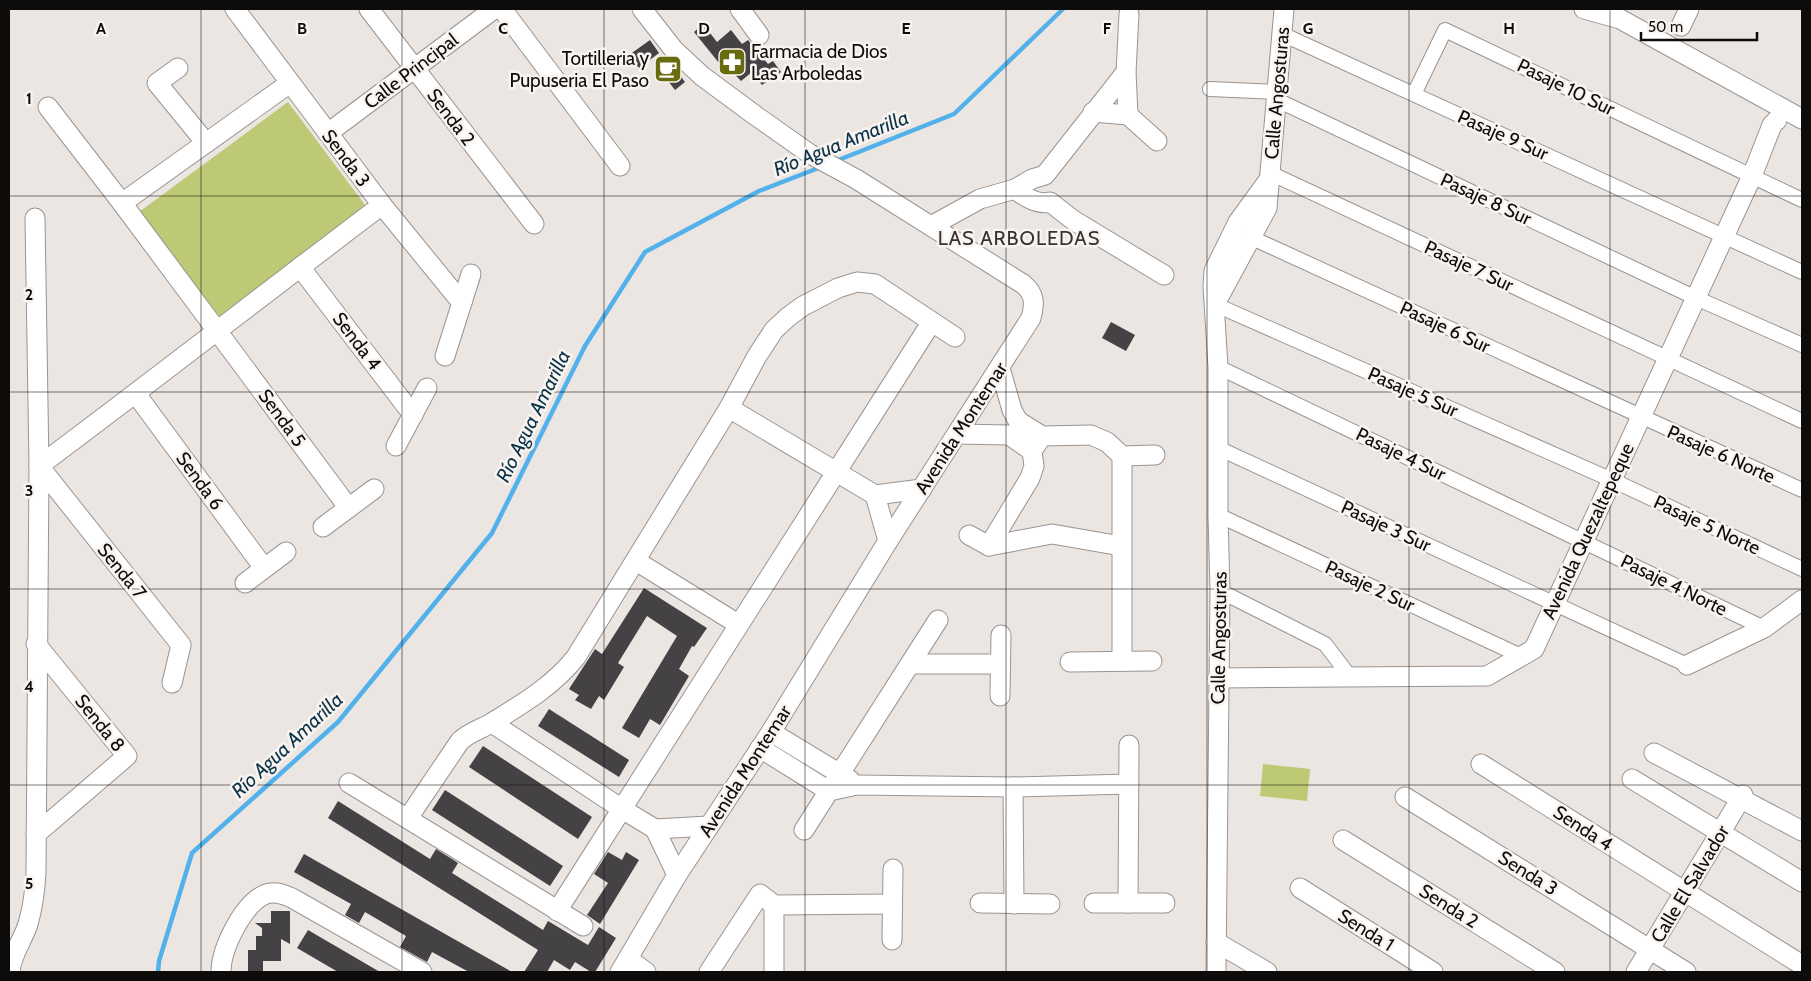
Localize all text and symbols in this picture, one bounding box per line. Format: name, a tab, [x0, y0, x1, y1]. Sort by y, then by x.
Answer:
scale bar	[1641, 10, 1757, 42]
text: 50 m	[1648, 18, 1683, 36]
text: A	[96, 19, 106, 38]
text: B	[297, 19, 307, 38]
text: C	[498, 19, 508, 38]
text: D	[698, 19, 710, 38]
text: E	[901, 19, 911, 38]
text: F	[1103, 19, 1112, 38]
text: G	[1303, 19, 1313, 38]
text: H	[1503, 19, 1515, 38]
street label: Calle Angosturas	[1260, 26, 1294, 160]
street label: Calle Principal	[359, 28, 463, 114]
place label: Farmacia de Dios Las Arboledas	[751, 40, 888, 85]
place label: Tortilleria y Pupuseria El Paso	[509, 47, 649, 92]
pharmacy icon: Farmacia de Dios Las Arboledas	[717, 47, 747, 77]
cafe icon: Tortilleria y Pupuseria El Paso	[653, 54, 683, 84]
street label: Pasaje 10 Sur	[1514, 54, 1618, 120]
street label: Senda 2	[422, 84, 480, 150]
text: 1	[26, 89, 32, 108]
water label: Río Agua Amarilla	[770, 105, 912, 181]
street label: Pasaje 9 Sur	[1454, 105, 1552, 165]
street label: Senda 3	[317, 125, 375, 191]
street label: Pasaje 8 Sur	[1437, 168, 1535, 230]
district label: LAS ARBOLEDAS	[938, 226, 1100, 250]
street label: Pasaje 7 Sur	[1421, 235, 1517, 297]
text: 2	[25, 285, 33, 304]
street label: Pasaje 6 Sur	[1396, 296, 1494, 358]
street label: Senda 4	[328, 308, 386, 374]
water label: Río Agua Amarilla	[491, 346, 575, 486]
street label: Avenida Montemar	[910, 358, 1012, 498]
street label: Pasaje 5 Sur	[1364, 362, 1462, 422]
street label: Senda 5	[253, 385, 311, 451]
street label: Pasaje 6 Norte	[1664, 420, 1779, 488]
street label: Pasaje 4 Sur	[1352, 422, 1450, 486]
street label: Avenida Quezaltepeque	[1537, 439, 1639, 623]
street label: Senda 6	[171, 447, 229, 515]
text: 3	[25, 481, 33, 500]
street label: Pasaje 5 Norte	[1650, 490, 1764, 560]
street label: Pasaje 3 Sur	[1338, 495, 1434, 557]
street label: Senda 7	[93, 539, 152, 604]
street label: Pasaje 4 Norte	[1617, 549, 1731, 621]
street label: Pasaje 2 Sur	[1322, 555, 1418, 617]
street label: Calle Angosturas	[1206, 571, 1232, 705]
text: 4	[24, 677, 34, 696]
water label: Río Agua Amarilla	[226, 687, 348, 803]
street label: Senda 8	[70, 690, 130, 756]
street label: Avenida Montemar	[694, 701, 796, 841]
street label: Senda 4	[1549, 800, 1617, 856]
street label: Calle El Salvador	[1646, 821, 1734, 947]
street label: Senda 3	[1494, 846, 1562, 900]
text: 5	[25, 874, 33, 893]
street label: Senda 2	[1415, 879, 1483, 933]
street label: Senda 1	[1334, 904, 1398, 956]

